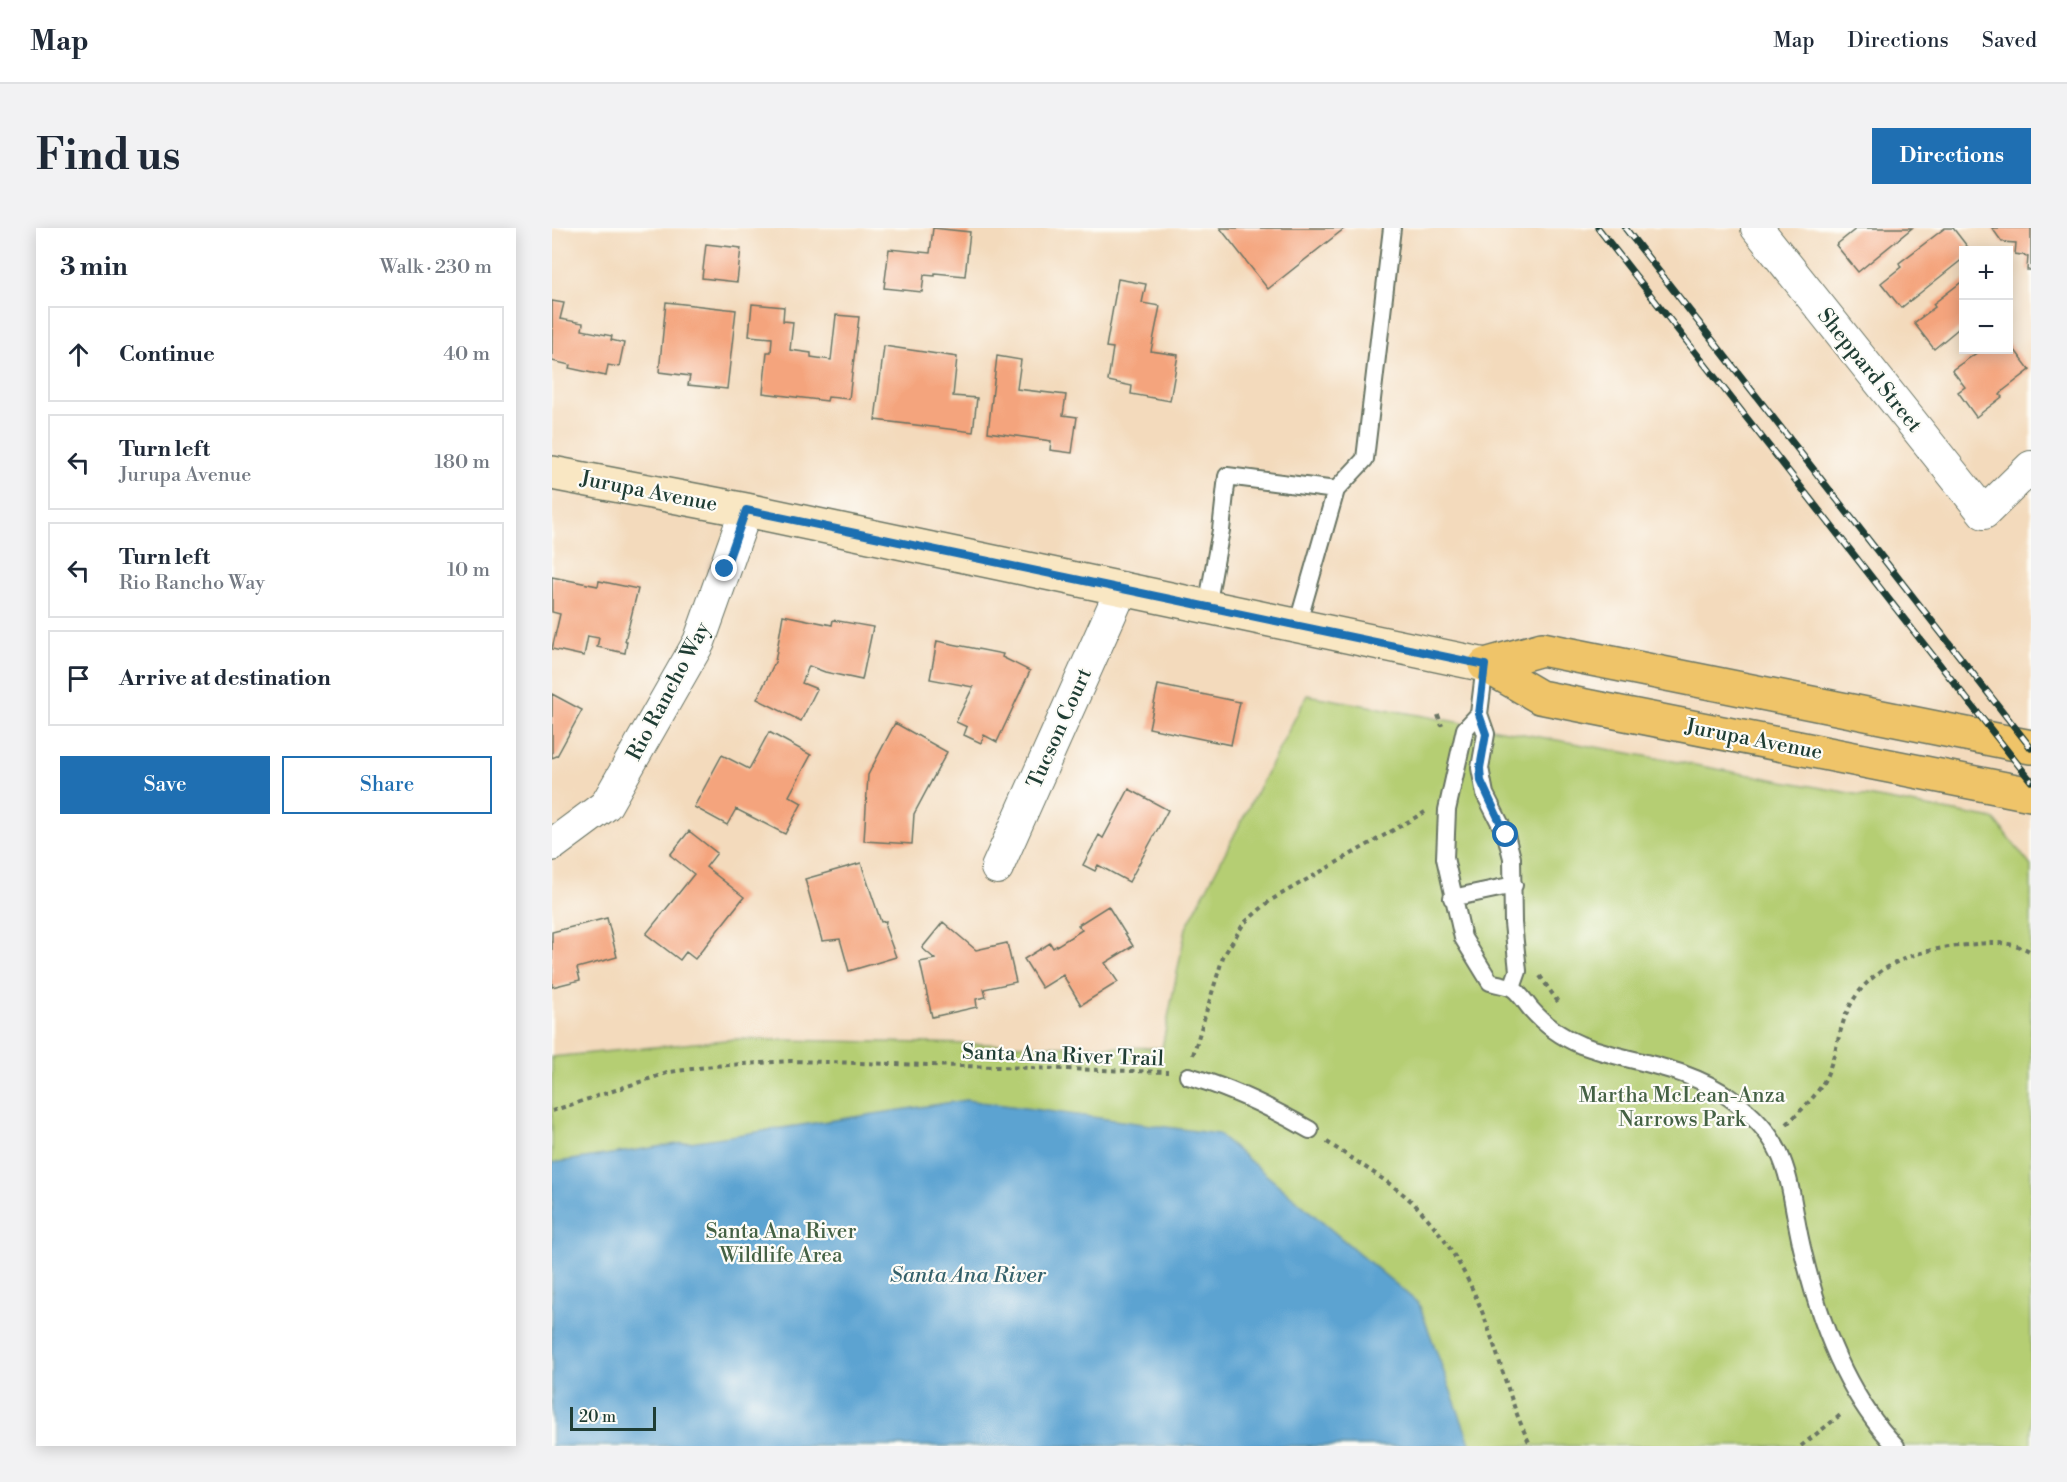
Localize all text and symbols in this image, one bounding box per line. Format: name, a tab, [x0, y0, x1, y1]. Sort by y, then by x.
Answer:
text: Map	[30, 24, 89, 59]
text: Map	[1773, 28, 1815, 54]
text: Directions	[1848, 28, 1949, 54]
text: Saved	[1982, 28, 2037, 54]
button: Directions	[1872, 128, 2031, 184]
text: Find us	[36, 130, 180, 183]
map controls	[1959, 246, 2013, 354]
button: +	[1959, 246, 2013, 300]
text: 3 min	[60, 251, 128, 283]
text: Walk · 230 m	[380, 255, 492, 280]
button: −	[1959, 300, 2013, 354]
street label: Sheppard Street	[1811, 303, 1928, 438]
icon: ahead	[62, 338, 95, 371]
text: Continue	[119, 341, 215, 368]
text: 40 m	[443, 342, 490, 367]
text: Turn left	[119, 436, 210, 463]
icon: left	[62, 446, 95, 479]
text: 180 m	[435, 450, 490, 475]
text: Jurupa Avenue	[119, 463, 251, 488]
street label: Jurupa Avenue	[577, 466, 719, 518]
text: Turn left	[119, 544, 210, 571]
icon: left	[62, 554, 95, 587]
route end	[711, 555, 737, 581]
text: 10 m	[447, 558, 490, 583]
text: Rio Rancho Way	[119, 571, 265, 596]
street label: Rio Rancho Way	[621, 617, 717, 765]
icon: arrive	[62, 662, 95, 695]
street label: Tucson Court	[1022, 664, 1098, 793]
text: Arrive at destination	[119, 665, 331, 692]
street label: Jurupa Avenue	[1682, 714, 1824, 766]
button: Save	[60, 756, 270, 814]
button: Share	[282, 756, 492, 814]
route start	[1492, 821, 1518, 847]
street label: Santa Ana River Trail	[962, 1039, 1164, 1073]
park label: Martha McLean-Anza Narrows Park	[1579, 1083, 1786, 1133]
park label: Santa Ana River Wildlife Area	[705, 1219, 857, 1269]
water label: Santa Ana River	[890, 1262, 1047, 1289]
scale bar	[570, 1404, 656, 1432]
text: 20 m	[579, 1407, 616, 1427]

